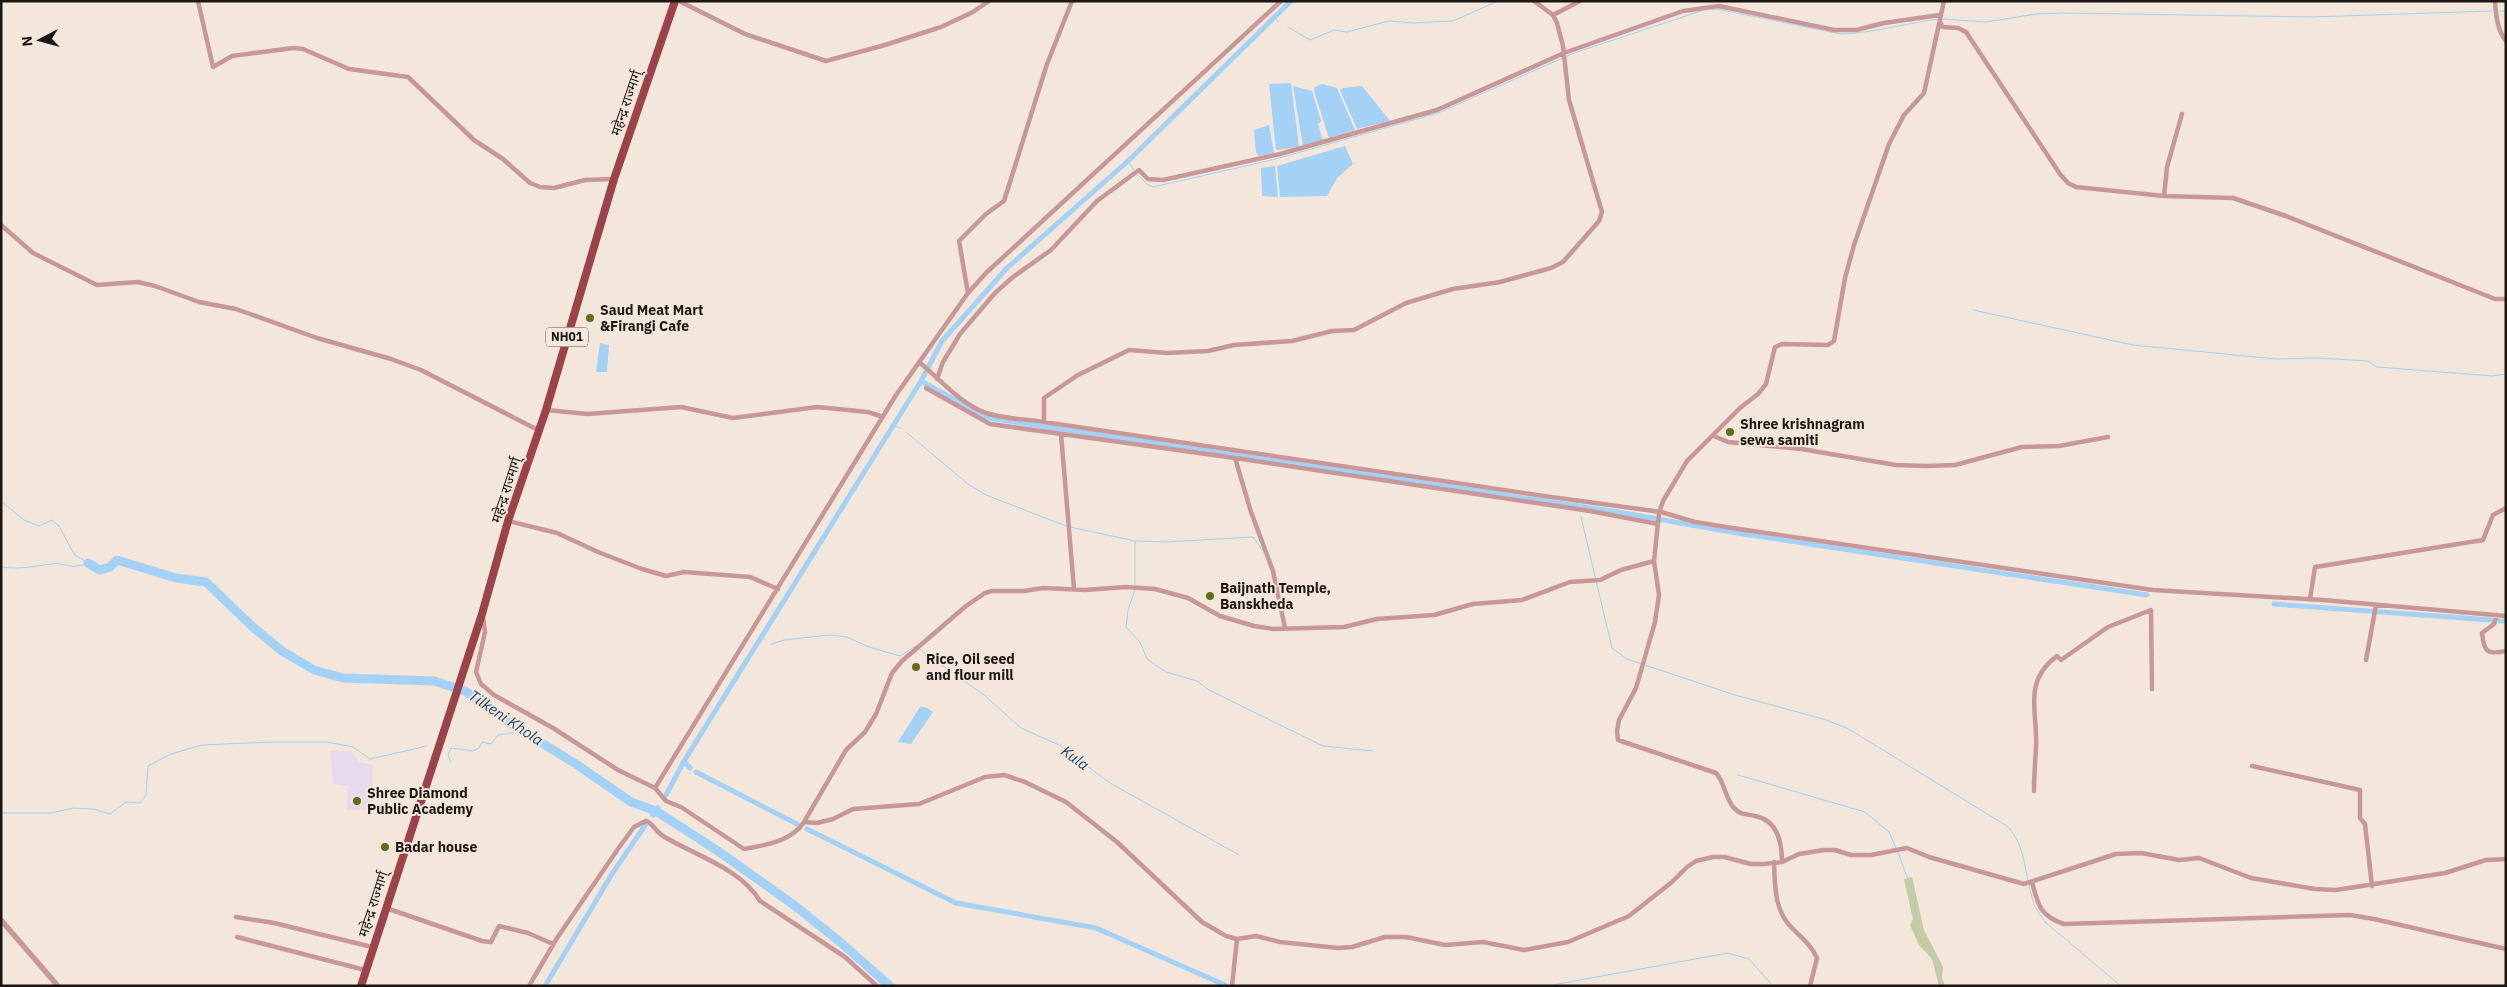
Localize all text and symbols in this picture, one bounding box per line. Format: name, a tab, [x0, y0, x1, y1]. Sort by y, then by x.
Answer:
north arrow	[15, 15, 65, 65]
text: N	[18, 35, 37, 47]
street label: महेन्द्र राज्मार्ग्	[606, 66, 647, 138]
place label: Saud Meat Mart &Firangi Cafe	[600, 301, 703, 335]
marker: Saud Meat Mart &Firangi Cafe	[584, 312, 596, 324]
road number: NH01	[546, 328, 588, 347]
place label: Shree krishnagram sewa samiti	[1740, 415, 1865, 449]
marker: Shree krishnagram sewa samiti	[1724, 426, 1736, 438]
street label: महेन्द्र राज्मार्ग्	[487, 453, 527, 525]
place label: Baijnath Temple, Banskheda	[1220, 579, 1331, 613]
marker: Baijnath Temple, Banskheda	[1204, 590, 1216, 602]
place label: Rice, Oil seed and flour mill	[926, 650, 1015, 684]
marker: Rice, Oil seed and flour mill	[910, 661, 922, 673]
water label: Tilkeni Khola	[465, 686, 547, 750]
water label: Kula	[1058, 741, 1093, 774]
place label: Shree Diamond Public Academy	[367, 784, 473, 818]
marker: Shree Diamond Public Academy	[351, 795, 363, 807]
place label: Badar house	[395, 838, 477, 856]
marker: Badar house	[379, 841, 391, 853]
street label: महेन्द्र राज्मार्ग्	[354, 867, 394, 939]

